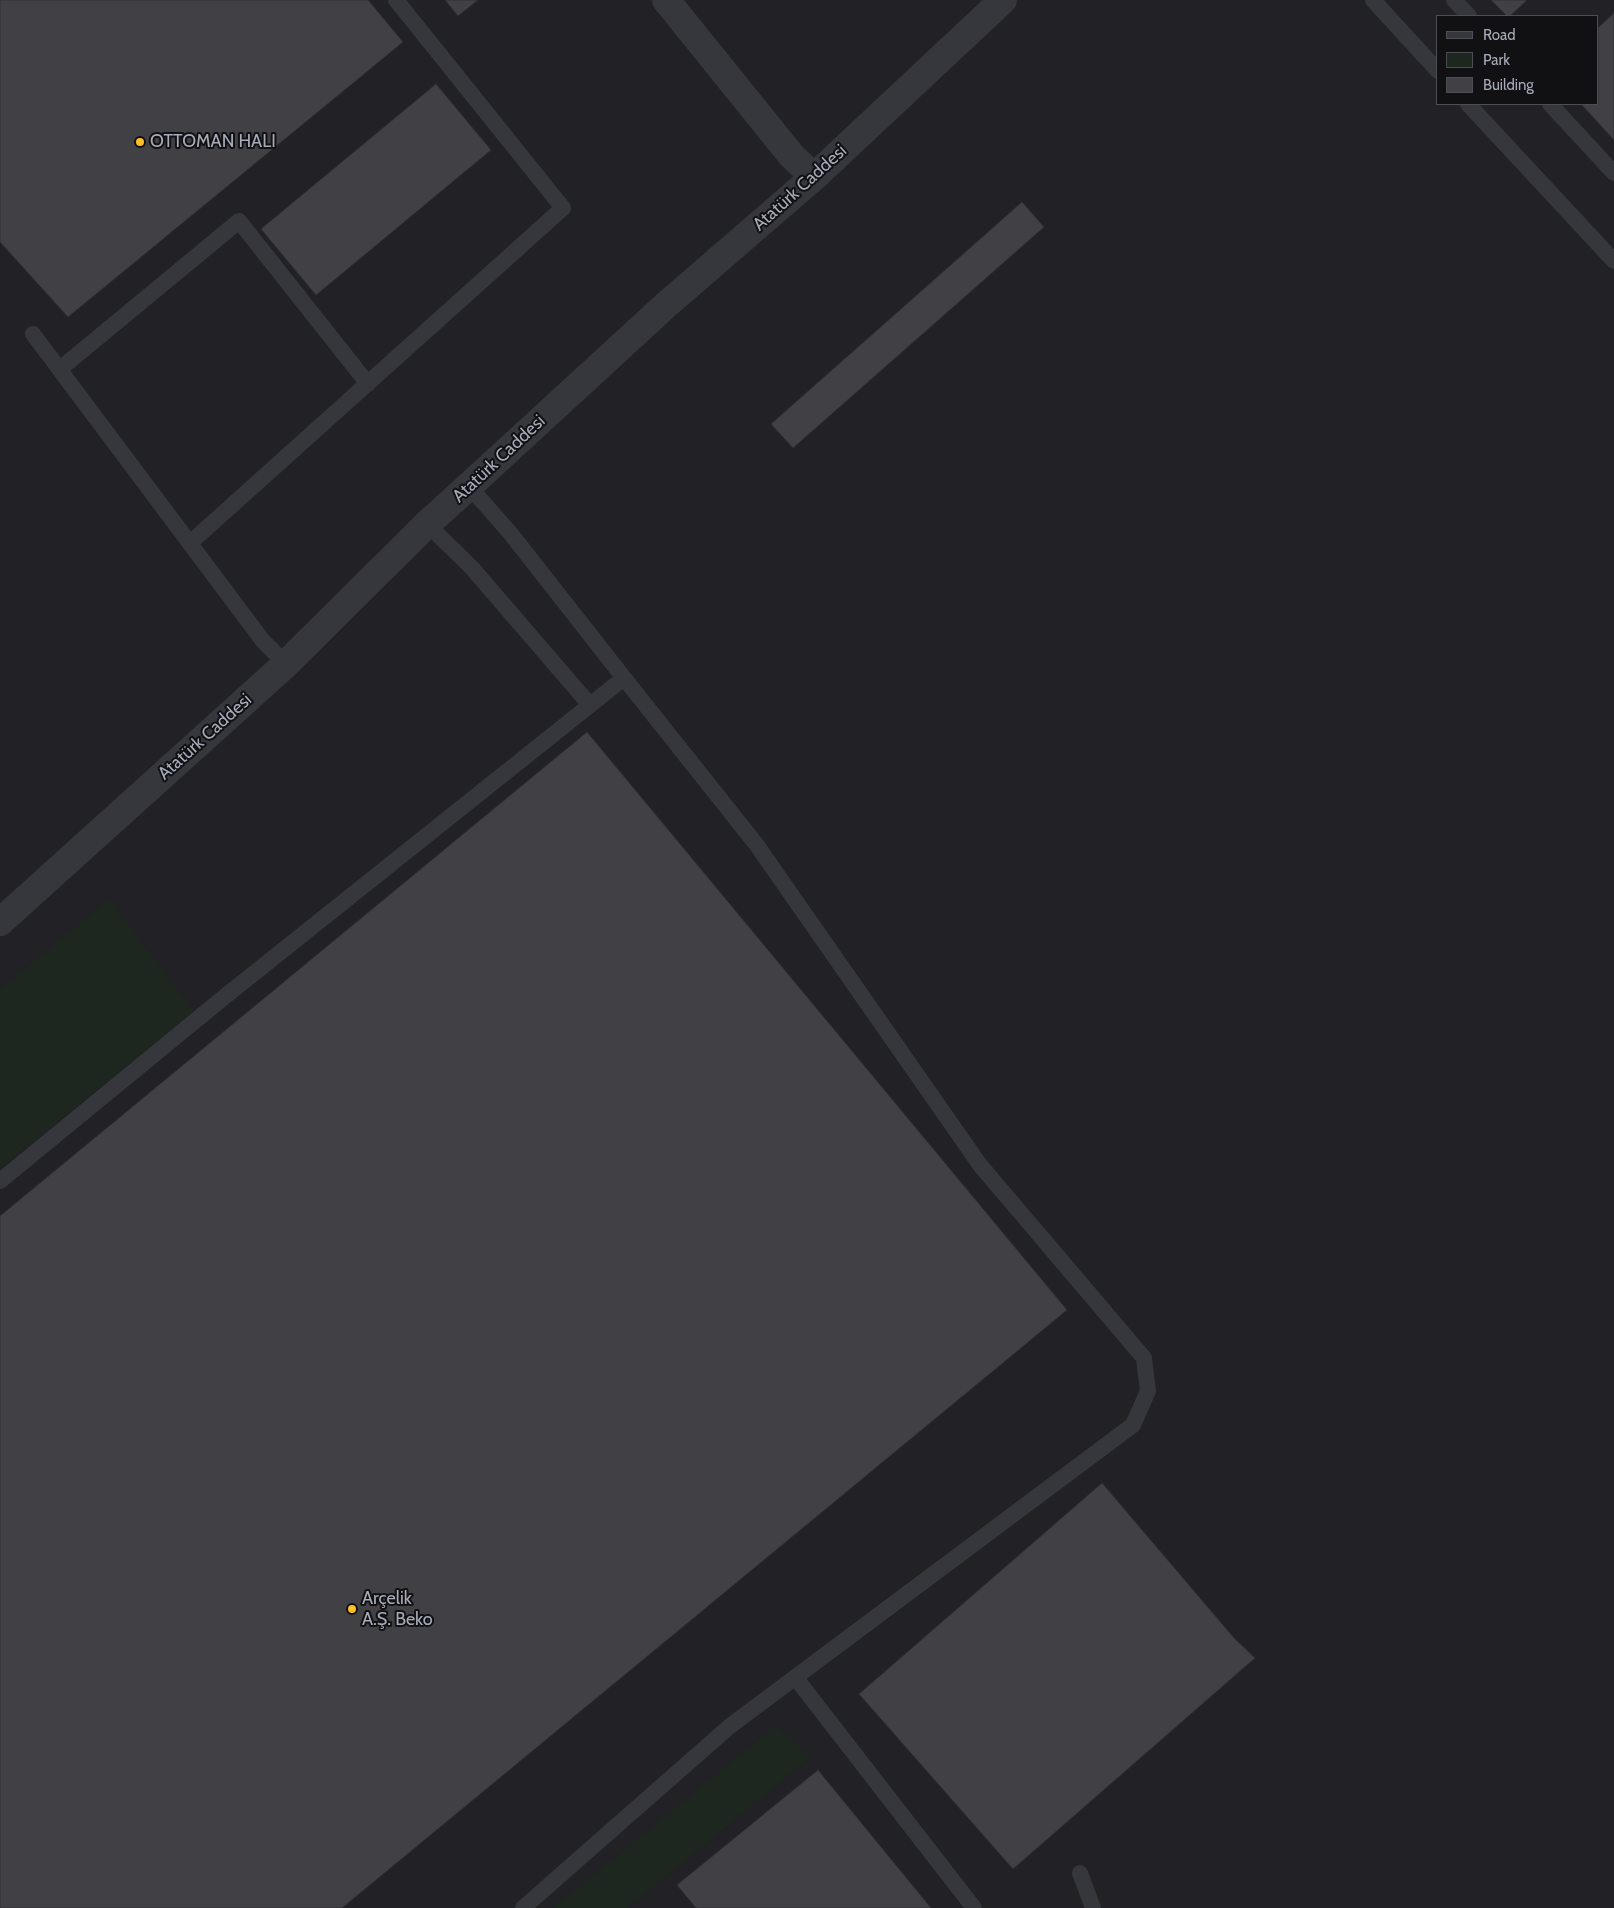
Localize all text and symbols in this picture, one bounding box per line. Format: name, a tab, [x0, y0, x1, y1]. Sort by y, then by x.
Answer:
legend	[1436, 15, 1599, 105]
text: Road	[1483, 26, 1516, 44]
text: Park	[1483, 51, 1510, 69]
text: Building	[1483, 76, 1534, 94]
place label: OTTOMAN HALI	[150, 131, 276, 153]
marker: OTTOMAN HALI	[134, 136, 146, 148]
street label: Atatürk Caddesi	[749, 140, 851, 236]
street label: Atatürk Caddesi	[448, 411, 550, 507]
street label: Atatürk Caddesi	[154, 689, 256, 785]
place label: Arçelik A.Ş. Beko	[362, 1588, 433, 1630]
marker: Arçelik A.Ş. Beko	[346, 1603, 358, 1615]

